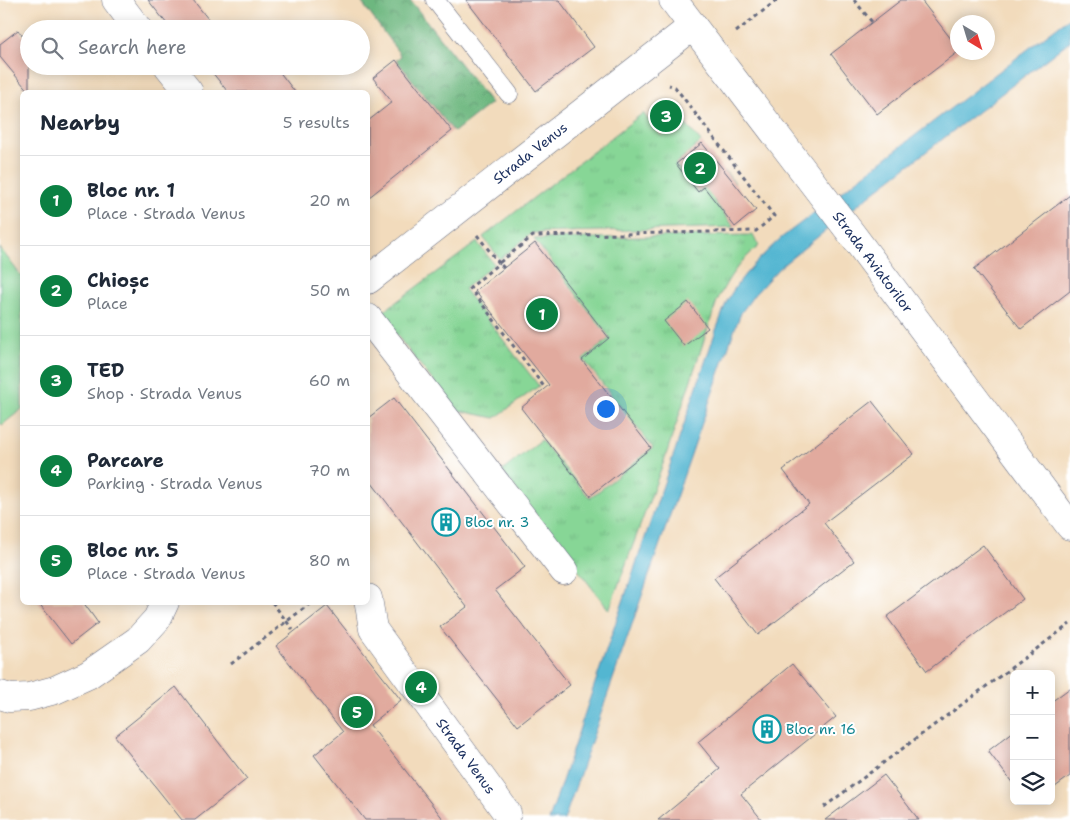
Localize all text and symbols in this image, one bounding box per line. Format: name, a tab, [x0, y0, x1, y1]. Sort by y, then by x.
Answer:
north arrow	[950, 15, 995, 60]
search box	[20, 20, 370, 75]
icon: search	[38, 34, 66, 62]
text: Search here	[78, 35, 187, 60]
pin: 3	[650, 97, 682, 135]
text: Nearby	[40, 109, 120, 137]
text: 5 results	[283, 112, 350, 133]
street label: Strada Venus	[489, 118, 571, 188]
pin: 2	[684, 149, 716, 187]
text: Bloc nr. 1	[87, 178, 175, 203]
text: 1	[52, 190, 60, 211]
text: 20 m	[309, 190, 350, 211]
text: Place · Strada Venus	[87, 203, 246, 224]
street label: Strada Aviatorilor	[829, 208, 917, 317]
text: Chioșc	[87, 268, 149, 293]
text: 2	[50, 280, 62, 301]
text: 50 m	[310, 280, 350, 301]
text: Place	[87, 293, 128, 314]
pin: 1	[526, 295, 558, 333]
text: TED	[87, 358, 124, 383]
text: 3	[50, 370, 62, 391]
text: 60 m	[309, 370, 350, 391]
text: Shop · Strada Venus	[87, 383, 242, 404]
your location	[593, 396, 619, 422]
text: Parcare	[87, 448, 164, 473]
text: 4	[50, 460, 62, 481]
text: 70 m	[309, 460, 350, 481]
text: Parking · Strada Venus	[87, 473, 263, 494]
building icon: Bloc nr. 3	[431, 507, 461, 537]
place label: Bloc nr. 3	[465, 513, 529, 531]
text: Bloc nr. 5	[87, 538, 178, 563]
text: 5	[51, 550, 61, 571]
text: 80 m	[309, 550, 350, 571]
text: Place · Strada Venus	[87, 563, 246, 584]
pin: 4	[405, 668, 437, 706]
map controls	[1010, 670, 1055, 805]
button: +	[1010, 670, 1055, 715]
pin: 5	[341, 693, 373, 731]
street label: Strada Venus	[432, 714, 500, 798]
building icon: Bloc nr. 16	[752, 714, 782, 744]
button: −	[1010, 715, 1055, 760]
place label: Bloc nr. 16	[786, 720, 856, 738]
button: layers	[1010, 760, 1055, 805]

